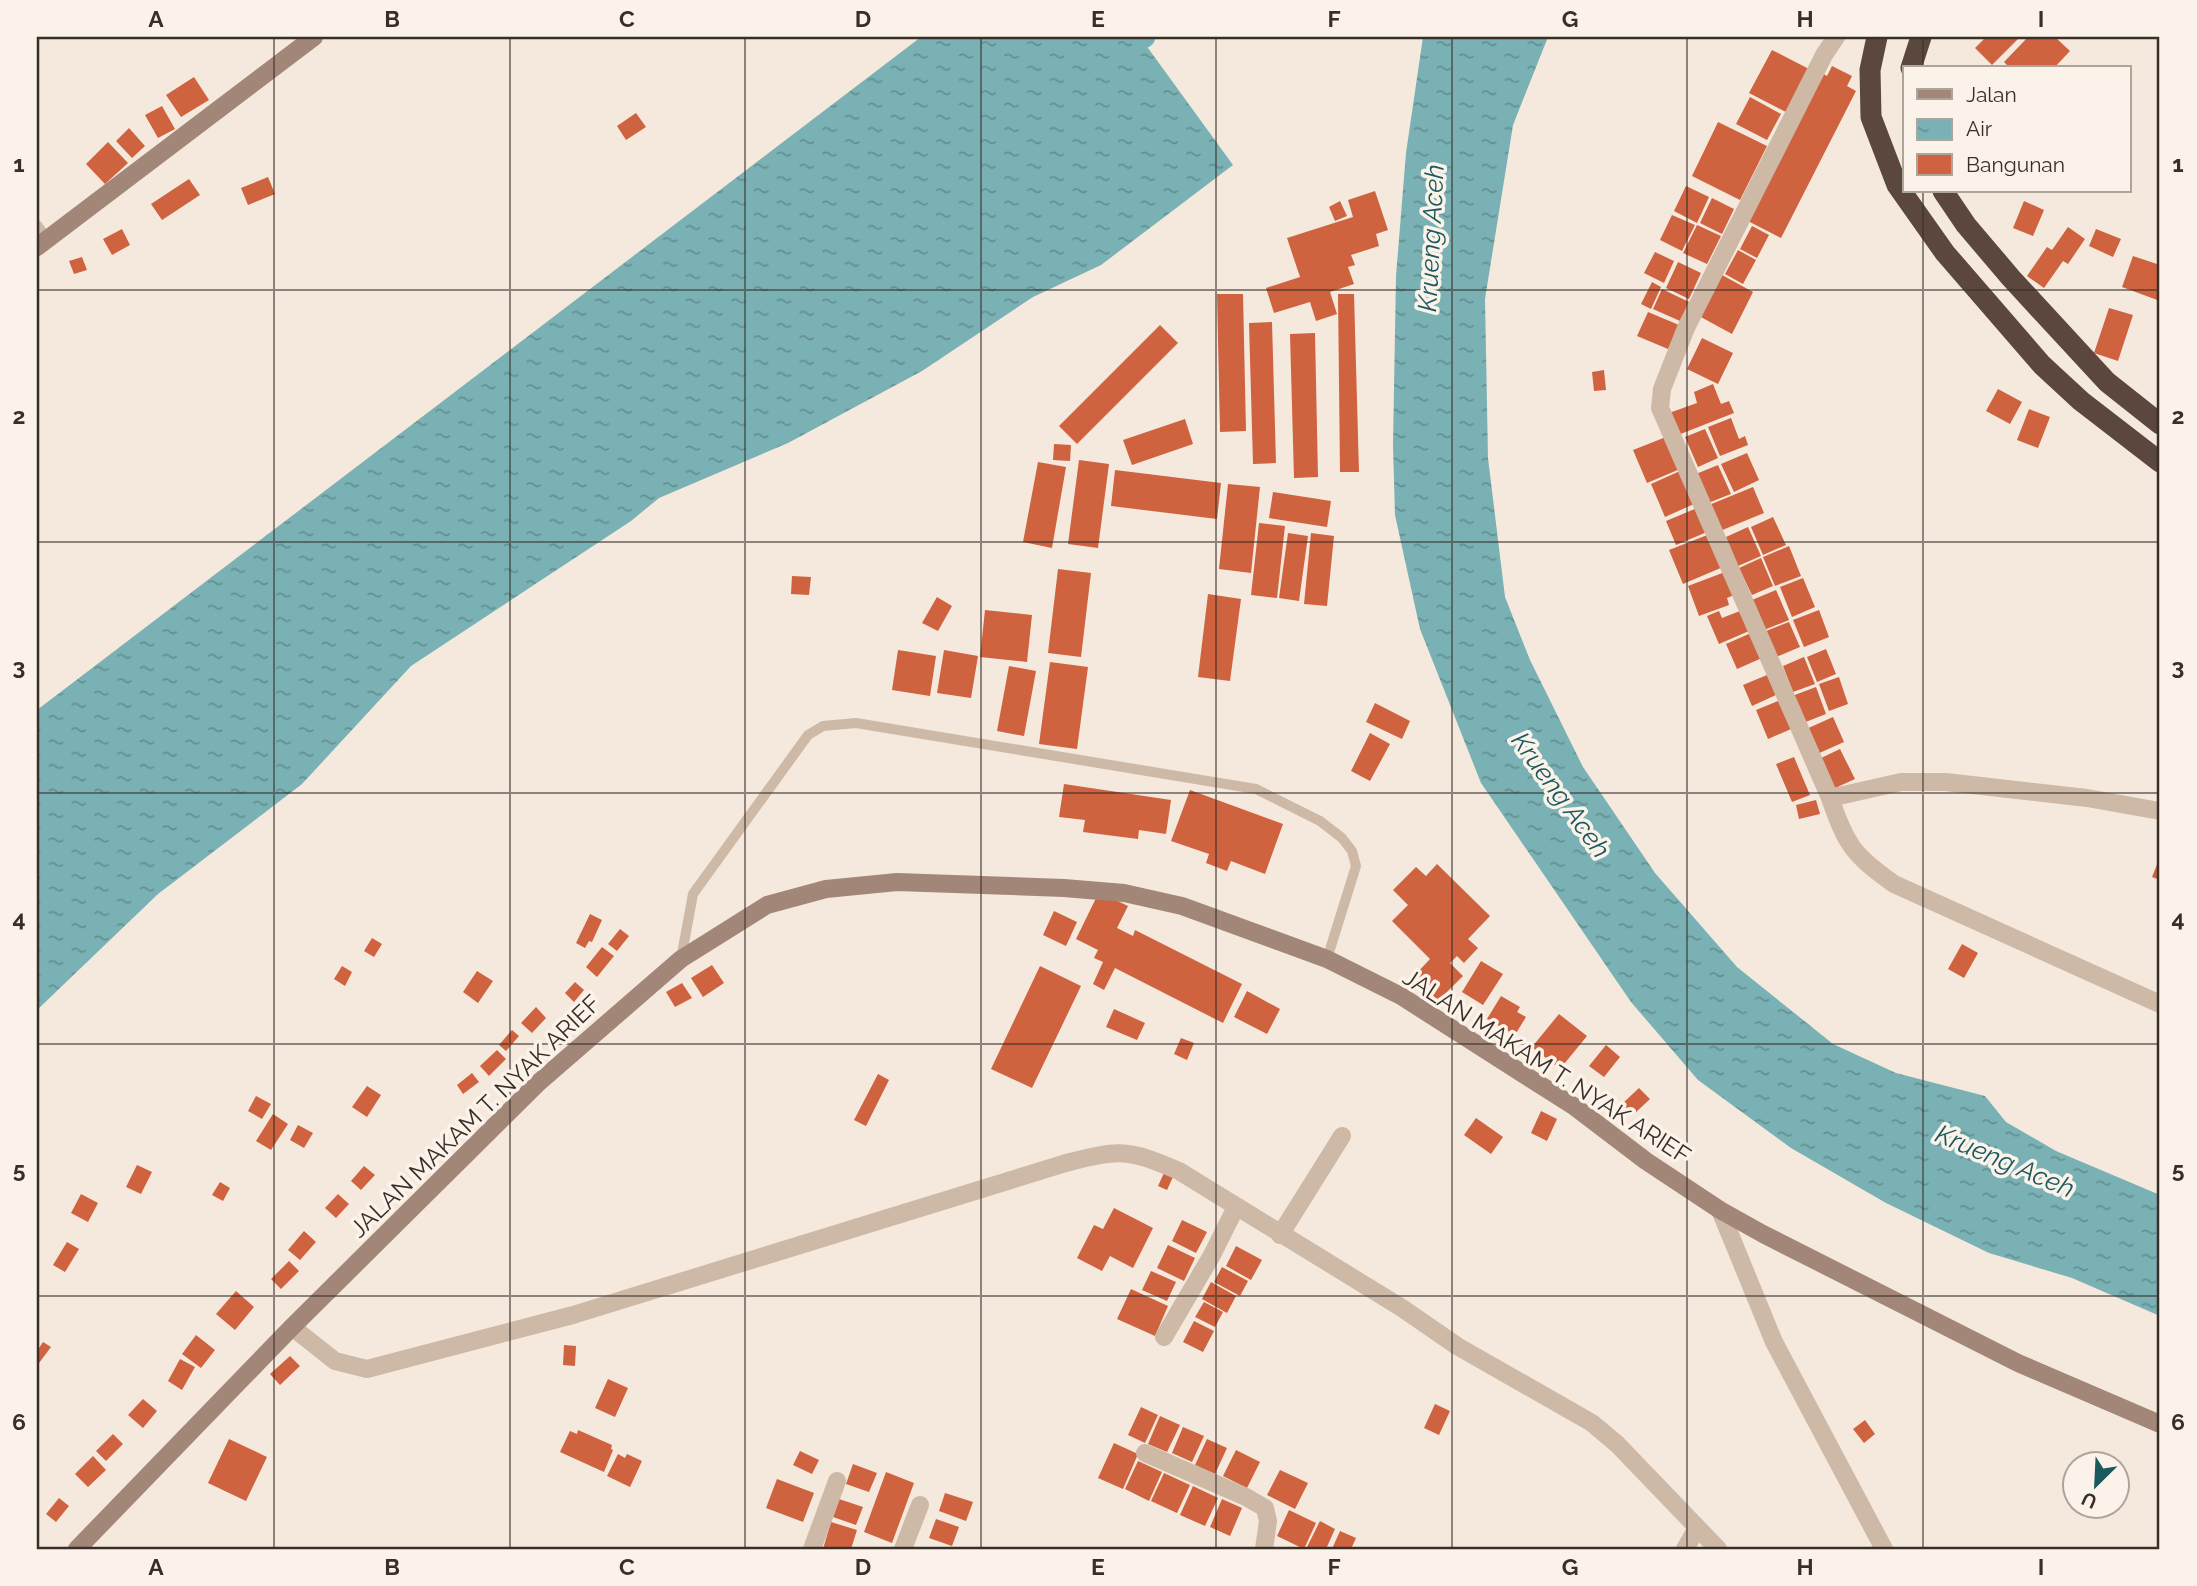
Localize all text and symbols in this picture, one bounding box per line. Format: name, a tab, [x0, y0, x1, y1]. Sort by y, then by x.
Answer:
text: A	[148, 5, 164, 32]
text: B	[384, 5, 400, 32]
text: C	[619, 5, 635, 32]
text: D	[855, 5, 871, 32]
text: E	[1091, 5, 1105, 32]
text: F	[1327, 5, 1341, 32]
text: G	[1562, 5, 1578, 32]
text: H	[1796, 5, 1814, 32]
text: I	[2038, 5, 2044, 32]
legend	[1903, 66, 2130, 192]
text: Jalan	[1966, 82, 2017, 107]
text: Air	[1966, 116, 1993, 141]
text: 1	[13, 150, 25, 177]
text: 1	[2172, 150, 2184, 177]
text: Bangunan	[1966, 152, 2065, 177]
water label: Krueng Aceh	[1412, 163, 1450, 313]
text: 2	[13, 402, 25, 429]
text: 2	[2172, 402, 2184, 429]
text: 3	[13, 653, 25, 680]
text: 3	[2172, 653, 2184, 680]
water label: Krueng Aceh	[1505, 726, 1617, 864]
text: 4	[12, 905, 26, 932]
text: 4	[2171, 905, 2185, 932]
street label: JALAN MAKAM T. NYAK ARIEF	[1398, 962, 1696, 1170]
street label: JALAN MAKAM T. NYAK ARIEF	[344, 989, 606, 1243]
water label: Krueng Aceh	[1931, 1118, 2079, 1204]
text: 5	[13, 1156, 26, 1183]
text: 5	[2172, 1156, 2185, 1183]
text: 6	[12, 1408, 26, 1435]
text: 6	[2171, 1408, 2185, 1435]
north arrow	[2060, 1450, 2130, 1520]
text: U	[2078, 1488, 2100, 1513]
text: A	[148, 1553, 164, 1580]
text: B	[384, 1553, 400, 1580]
text: C	[619, 1553, 635, 1580]
text: D	[855, 1553, 871, 1580]
text: E	[1091, 1553, 1105, 1580]
text: F	[1327, 1553, 1341, 1580]
text: G	[1562, 1553, 1578, 1580]
text: H	[1796, 1553, 1814, 1580]
text: I	[2038, 1553, 2044, 1580]

